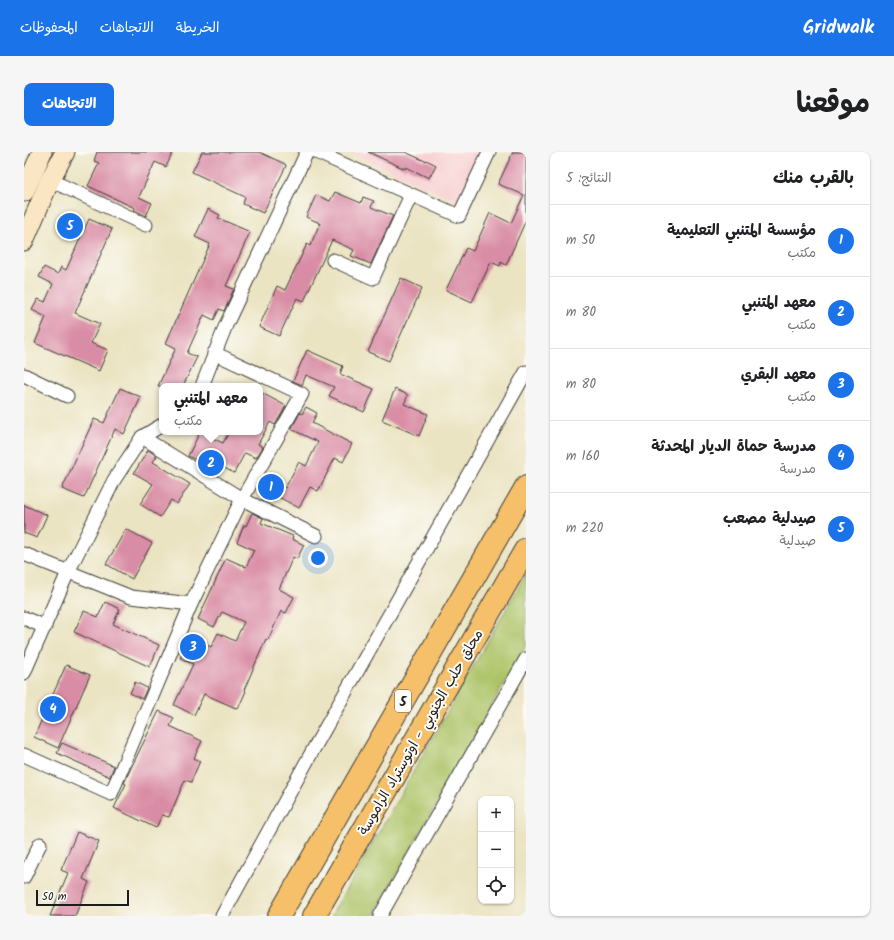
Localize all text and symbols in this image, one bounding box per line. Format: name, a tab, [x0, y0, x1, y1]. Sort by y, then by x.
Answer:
text: Gridwalk	[803, 13, 874, 43]
text: المحفوظات	[20, 17, 78, 39]
text: الاتجاهات	[100, 17, 154, 39]
text: الخريطة	[176, 17, 219, 39]
text: موقعنا	[796, 82, 870, 127]
button: الاتجاهات	[24, 83, 114, 126]
text: بالقرب منك	[773, 165, 854, 192]
text: النتائج: 5	[566, 168, 611, 189]
pin: 5	[57, 211, 83, 241]
text: مؤسسة المتنبي التعليمية	[667, 219, 816, 243]
text: 50 m	[566, 230, 595, 251]
text: 1	[839, 230, 843, 251]
text: مكتب	[788, 243, 816, 264]
text: معهد المتنبي	[742, 291, 816, 315]
text: 80 m	[566, 302, 596, 323]
text: 2	[837, 302, 845, 323]
text: مكتب	[788, 315, 816, 336]
text: معهد البقري	[741, 363, 816, 387]
text: 80 m	[566, 374, 596, 395]
text: 3	[837, 374, 845, 395]
popup	[159, 383, 263, 435]
text: معهد المتنبي	[174, 387, 248, 411]
text: مكتب	[788, 387, 816, 408]
text: مكتب	[174, 411, 202, 432]
text: مدرسة حماة الديار المحدثة	[651, 435, 816, 459]
text: 160 m	[566, 446, 599, 467]
text: 4	[837, 446, 845, 467]
pin: 2	[198, 448, 224, 478]
text: مدرسة	[780, 459, 816, 480]
pin: 1	[258, 472, 284, 502]
text: صيدلية مصعب	[723, 507, 816, 531]
text: 220 m	[566, 518, 603, 539]
text: 5	[838, 518, 844, 539]
text: صيدلية	[779, 531, 816, 552]
your location	[308, 548, 328, 568]
street label: محلق حلب الجنوبي - اوتوستراد الراموسة	[353, 625, 490, 840]
pin: 3	[180, 632, 206, 662]
road number: 5	[395, 690, 411, 712]
pin: 4	[40, 694, 66, 724]
map controls	[478, 796, 514, 904]
button: +	[478, 796, 514, 832]
button: −	[478, 832, 514, 868]
button: locate	[478, 868, 514, 904]
scale bar	[36, 888, 129, 907]
text: 50 m	[42, 888, 67, 906]

